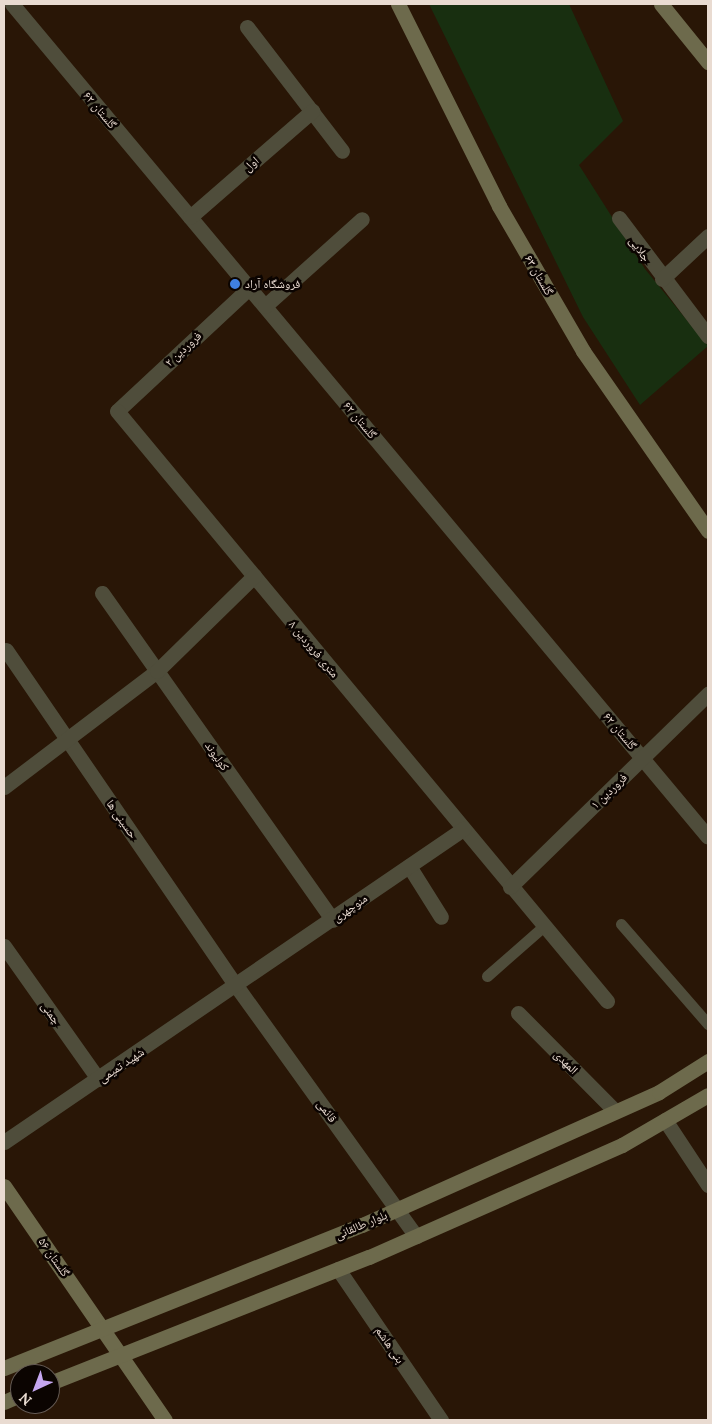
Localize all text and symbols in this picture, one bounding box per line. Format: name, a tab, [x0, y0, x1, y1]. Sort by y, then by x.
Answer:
street label: گلستان ۶۲	[80, 88, 120, 132]
street label: اول	[240, 153, 262, 175]
street label: جلایی	[626, 234, 654, 264]
street label: گلستان ۶۳	[522, 252, 556, 298]
place label: فروشگاه آراد	[245, 277, 300, 291]
marker: فروشگاه آراد	[229, 278, 241, 290]
street label: فروردین ۲	[162, 328, 204, 370]
street label: گلستان ۶۲	[340, 398, 380, 442]
street label: ۸ متری فروردین	[286, 618, 342, 680]
street label: گلستان ۶۲	[600, 709, 640, 753]
street label: کولیوند	[202, 739, 232, 773]
street label: فروردین ۱	[588, 770, 630, 812]
street label: حسینی ها	[103, 797, 141, 841]
street label: منوچهری	[330, 891, 370, 925]
street label: چمنی	[38, 999, 64, 1027]
street label: شهید تمیمی	[95, 1044, 147, 1086]
street label: المهدی	[551, 1047, 581, 1077]
street label: قائمی	[314, 1097, 340, 1125]
street label: بلوار طالقانی	[333, 1208, 389, 1242]
street label: گلستان ۵۶	[35, 1235, 73, 1279]
street label: بنی هاشم	[372, 1324, 408, 1366]
north arrow	[10, 1364, 60, 1414]
text: N	[15, 1389, 36, 1410]

